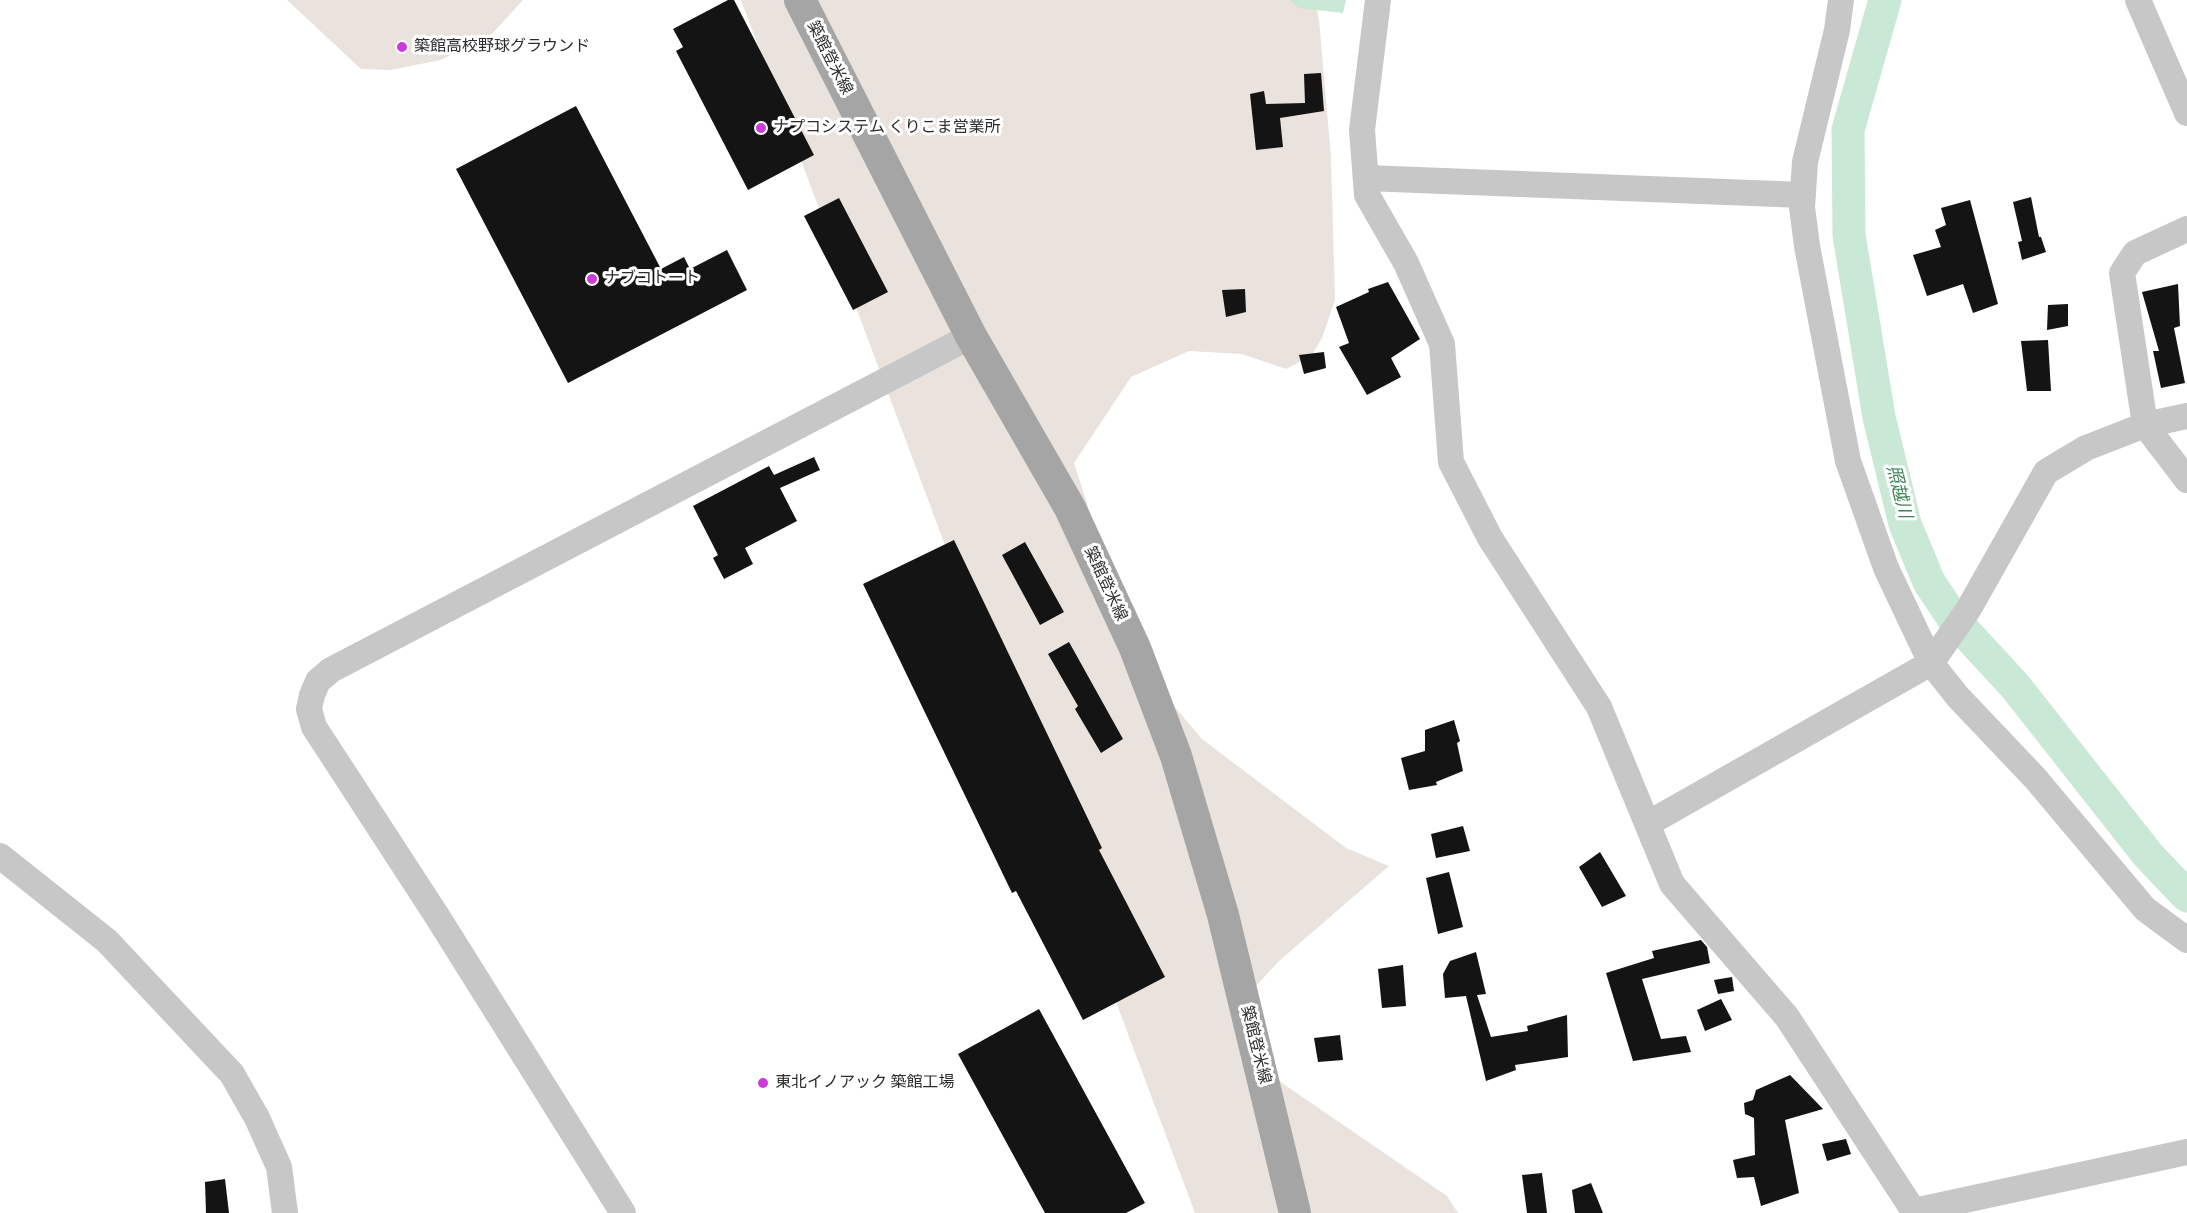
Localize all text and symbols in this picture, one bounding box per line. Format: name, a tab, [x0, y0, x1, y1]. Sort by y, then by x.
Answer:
street label: 築館登米線	[802, 18, 856, 98]
place label: 築館高校野球グラウンド	[414, 37, 590, 57]
marker: 築館高校野球グラウンド	[395, 40, 409, 54]
place label: ナプコシステム くりこま営業所	[773, 118, 1001, 138]
marker: ナプコシステム くりこま営業所	[754, 121, 768, 135]
place label: ナブコトート	[604, 269, 700, 289]
marker: ナブコトート	[585, 272, 599, 286]
water label: 照越川	[1881, 463, 1915, 521]
street label: 築館登米線	[1079, 544, 1131, 624]
street label: 築館登米線	[1236, 1004, 1274, 1086]
place label: 東北イノアック 築館工場	[775, 1073, 955, 1093]
marker: 東北イノアック 築館工場	[756, 1076, 770, 1090]

